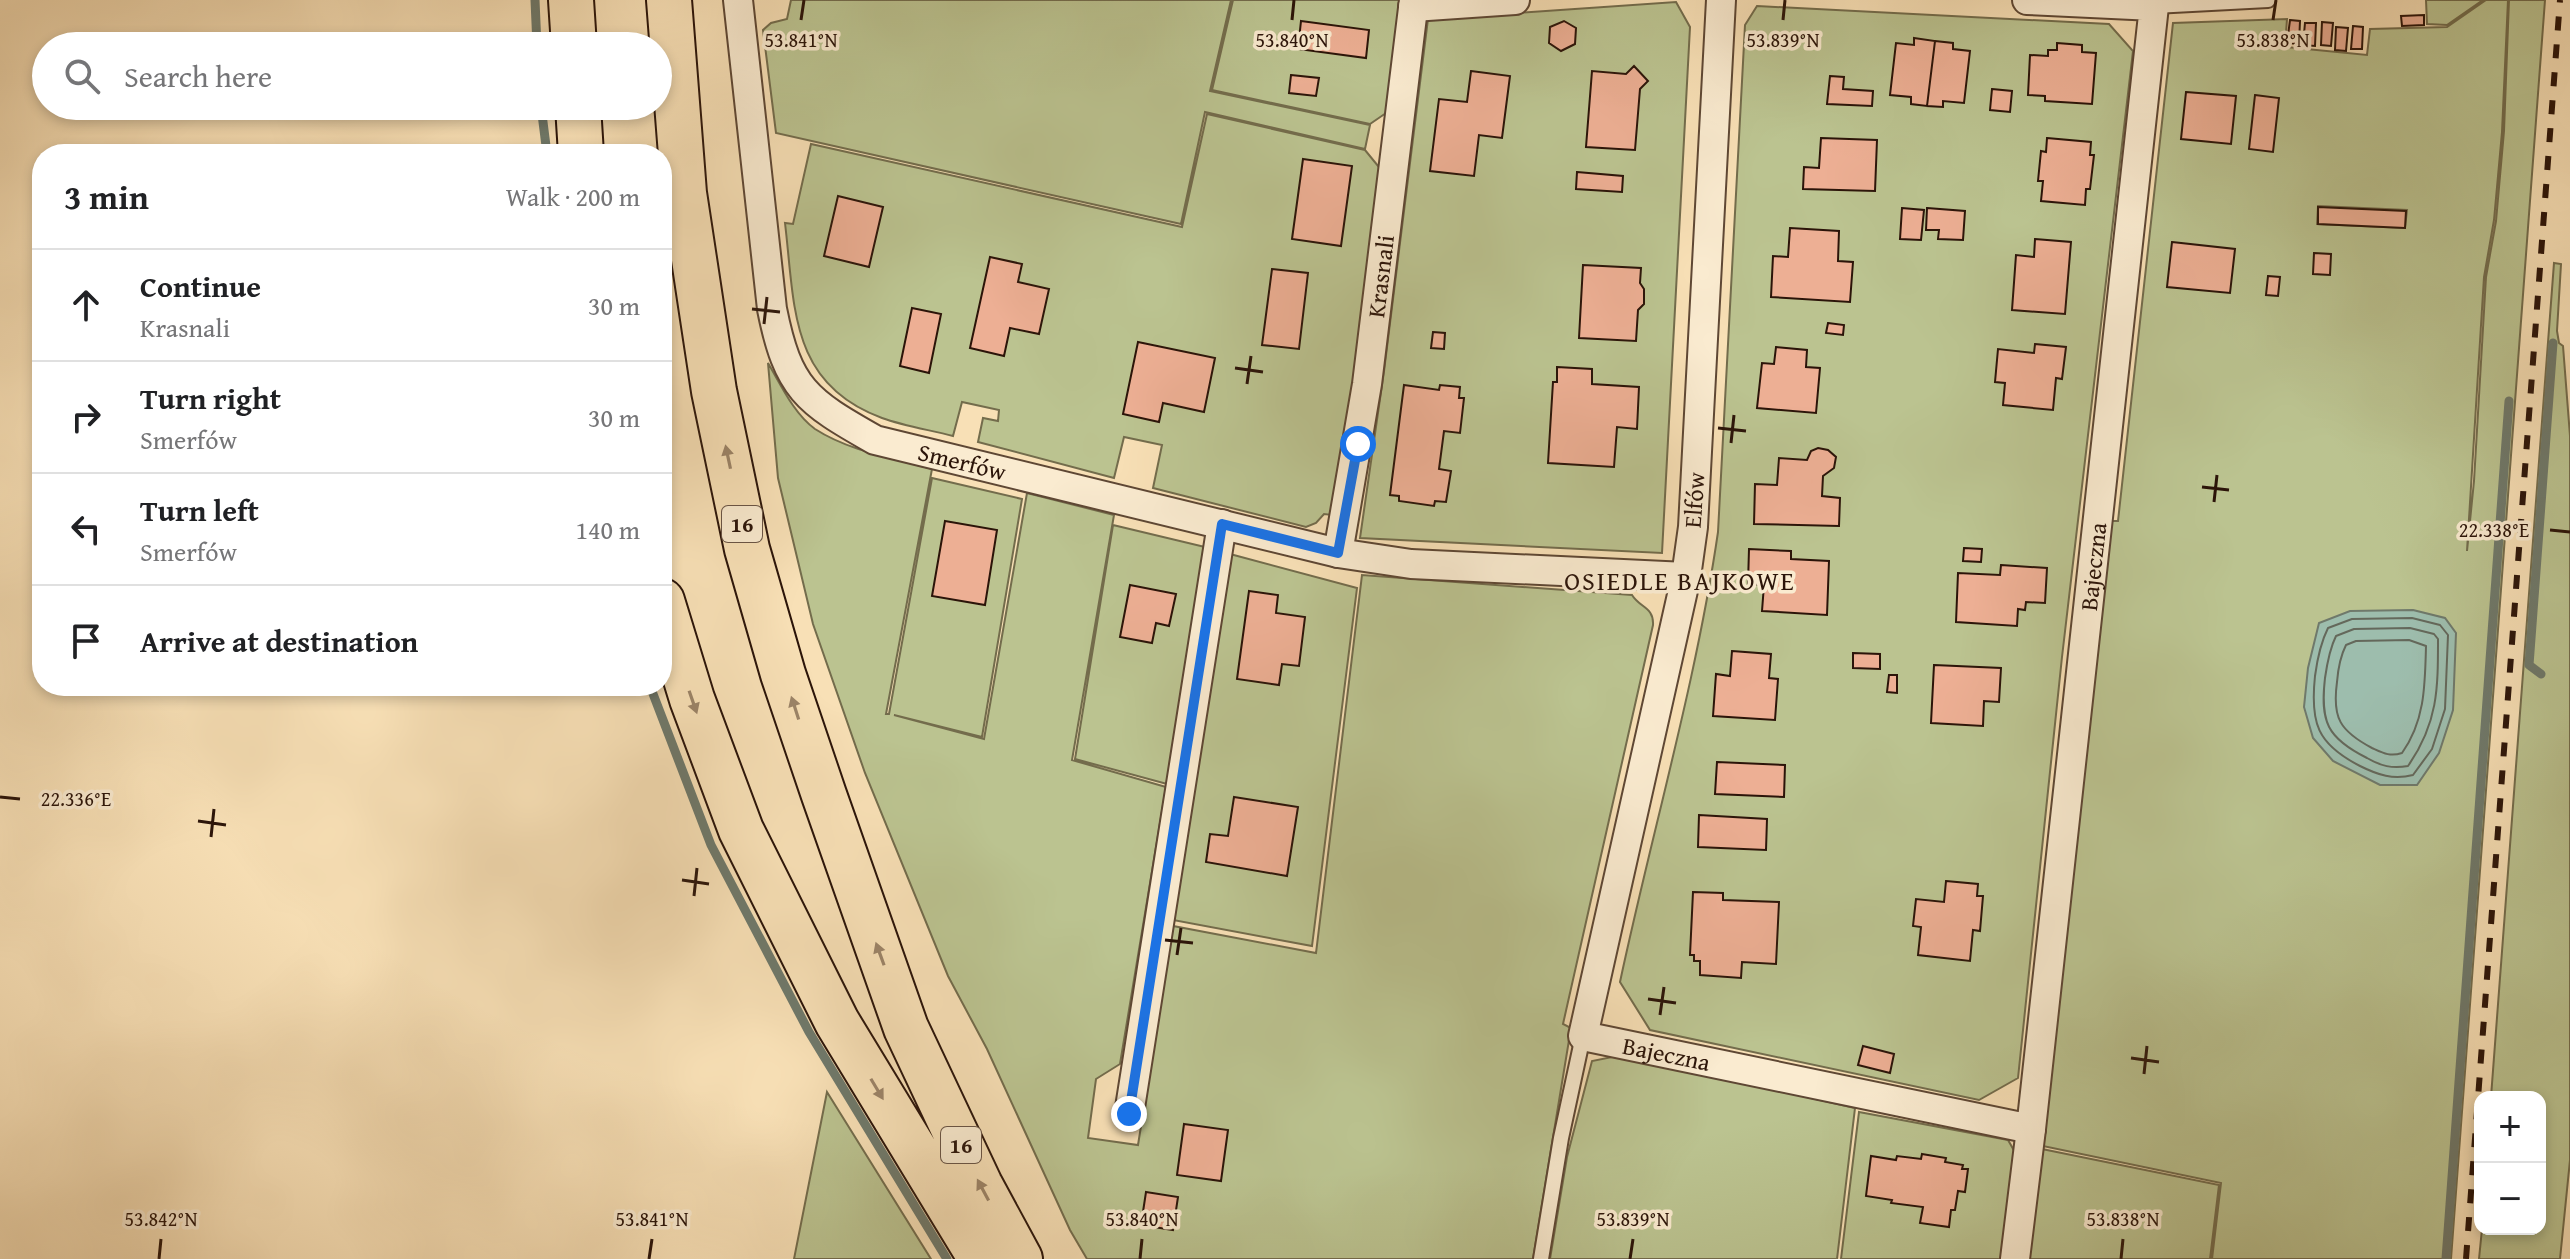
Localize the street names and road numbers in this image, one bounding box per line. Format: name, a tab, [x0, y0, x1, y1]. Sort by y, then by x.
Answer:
street label: Krasnali	[1358, 233, 1403, 320]
street label: Smerfów	[915, 434, 1010, 489]
street label: Elfów	[1675, 471, 1713, 529]
road number: 16	[722, 506, 762, 542]
street label: Bajeczna	[2070, 520, 2115, 613]
street label: Bajeczna	[1620, 1027, 1714, 1080]
road number: 16	[941, 1127, 981, 1163]

